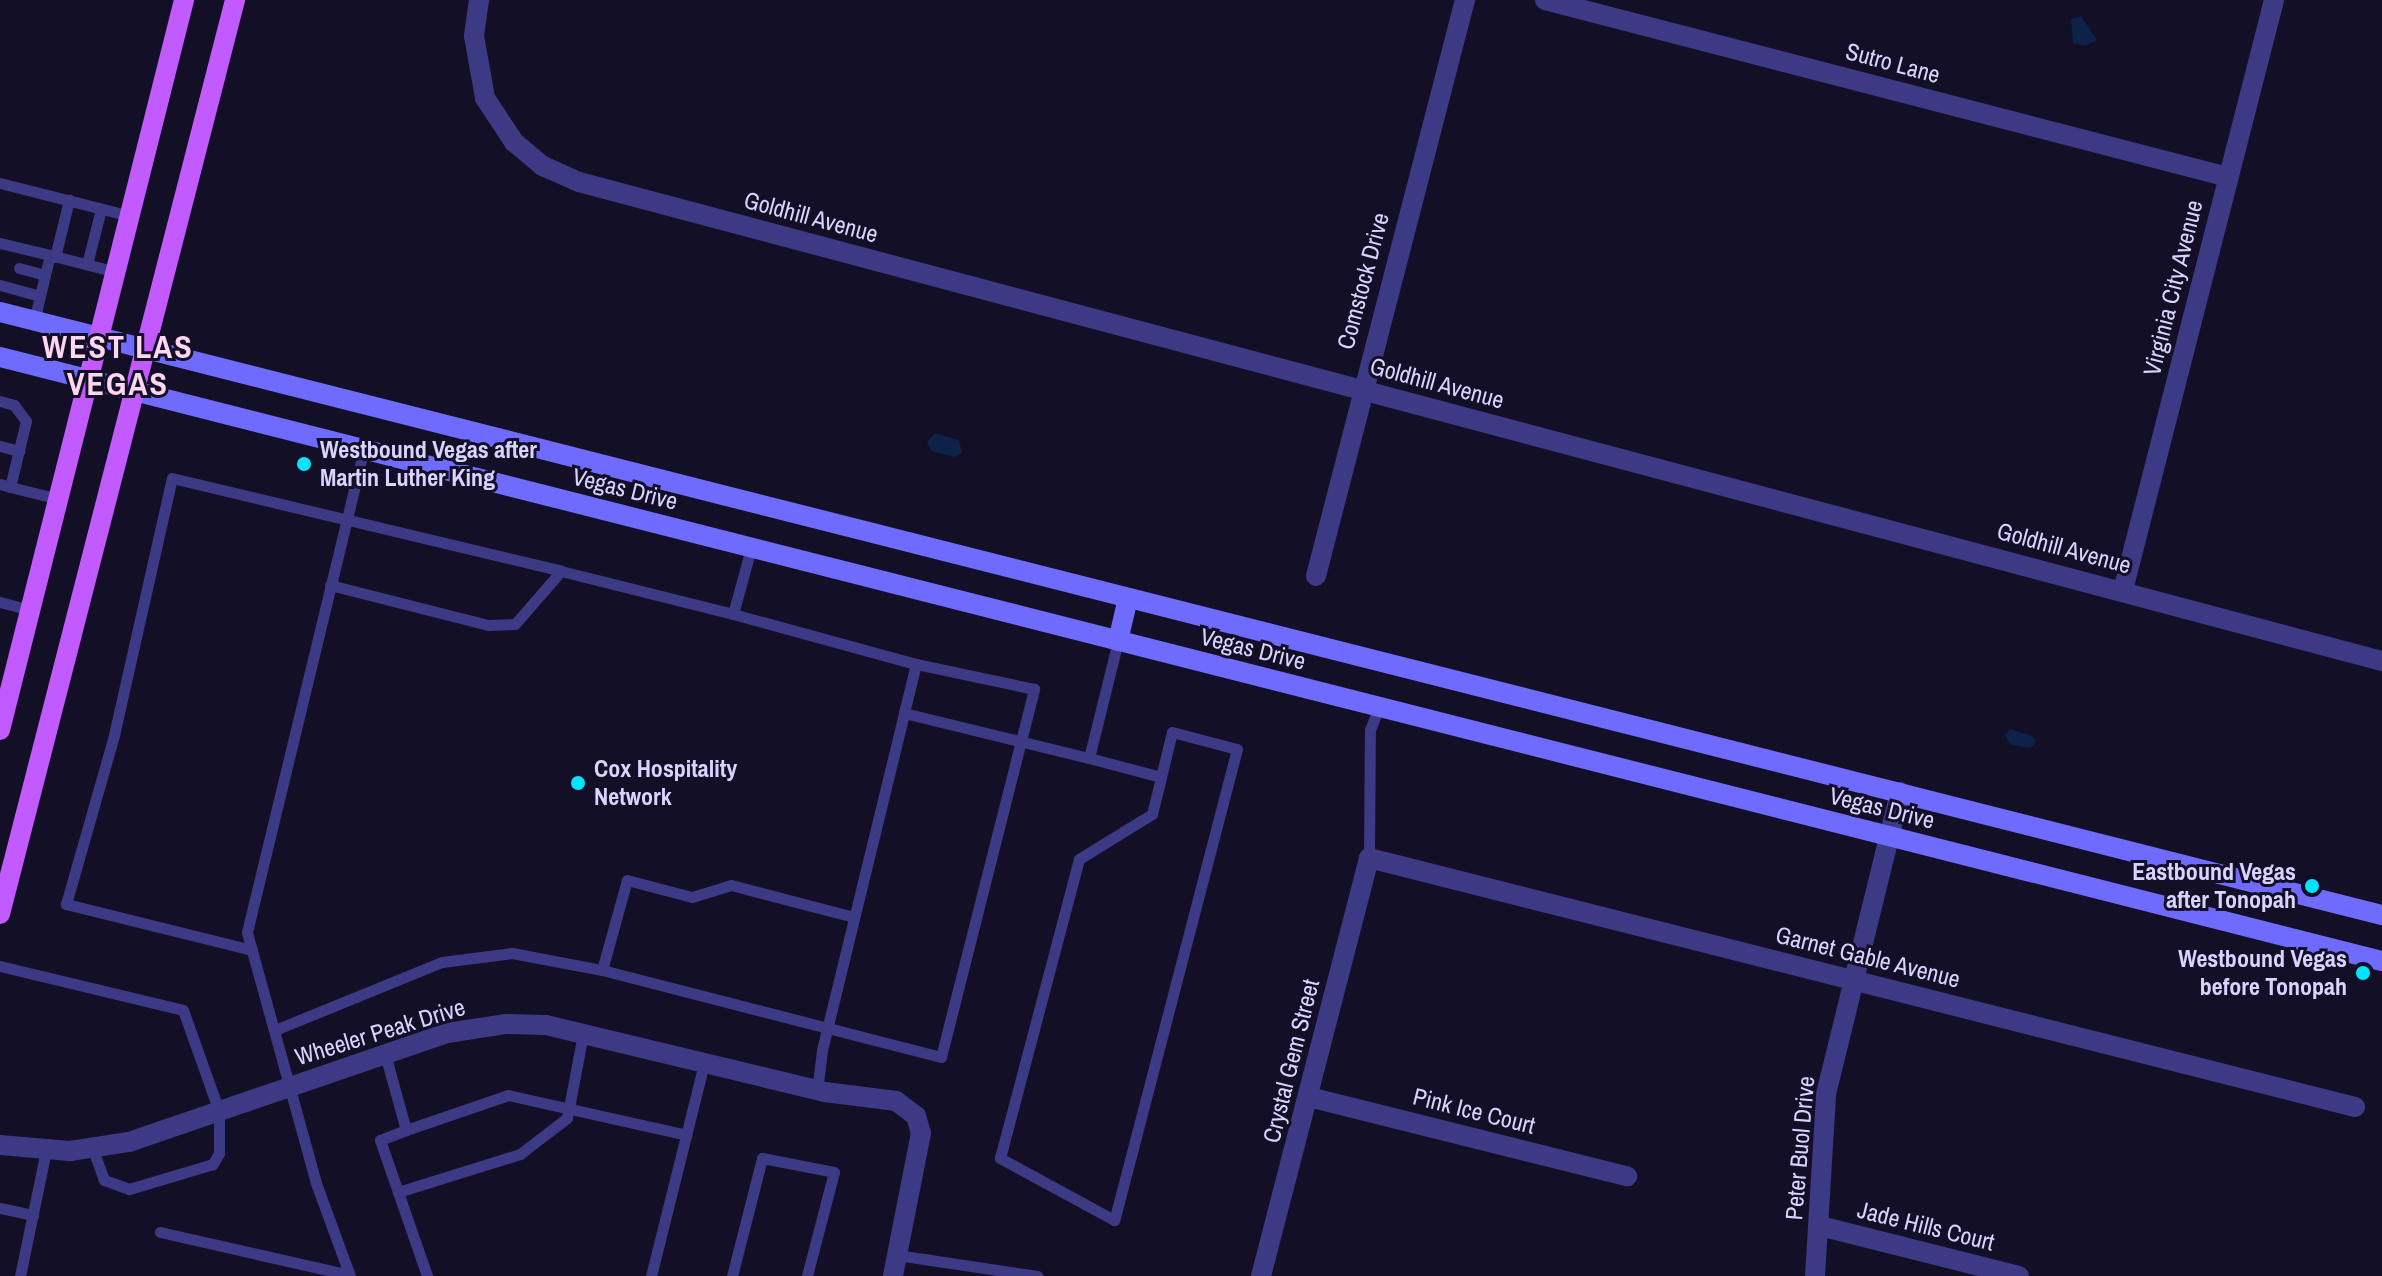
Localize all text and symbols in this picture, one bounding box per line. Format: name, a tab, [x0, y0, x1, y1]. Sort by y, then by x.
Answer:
street label: Sutro Lane	[1843, 37, 1943, 89]
street label: Goldhill Avenue	[740, 185, 882, 249]
street label: Virginia City Avenue	[2137, 197, 2209, 379]
street label: Comstock Drive	[1331, 210, 1395, 352]
district label: WEST LAS VEGAS	[42, 329, 194, 404]
street label: Goldhill Avenue	[1366, 351, 1508, 415]
place label: Westbound Vegas after Martin Luther King	[320, 436, 537, 492]
marker: Westbound Vegas after Martin Luther King	[295, 455, 313, 473]
street label: Vegas Drive	[570, 462, 680, 516]
street label: Goldhill Avenue	[1993, 516, 2135, 580]
street label: Vegas Drive	[1198, 622, 1308, 676]
place label: Cox Hospitality Network	[594, 755, 737, 811]
marker: Cox Hospitality Network	[569, 774, 587, 792]
street label: Vegas Drive	[1827, 781, 1937, 835]
place label: Eastbound Vegas after Tonopah	[2132, 858, 2296, 914]
marker: Eastbound Vegas after Tonopah	[2303, 877, 2321, 895]
street label: Garnet Gable Avenue	[1772, 920, 1964, 994]
place label: Westbound Vegas before Tonopah	[2178, 945, 2347, 1001]
marker: Westbound Vegas before Tonopah	[2354, 964, 2372, 982]
street label: Crystal Gem Street	[1257, 976, 1325, 1146]
street label: Wheeler Peak Drive	[292, 992, 468, 1072]
street label: Peter Buol Drive	[1779, 1075, 1821, 1221]
street label: Pink Ice Court	[1410, 1082, 1538, 1140]
street label: Jade Hills Court	[1855, 1195, 1997, 1257]

